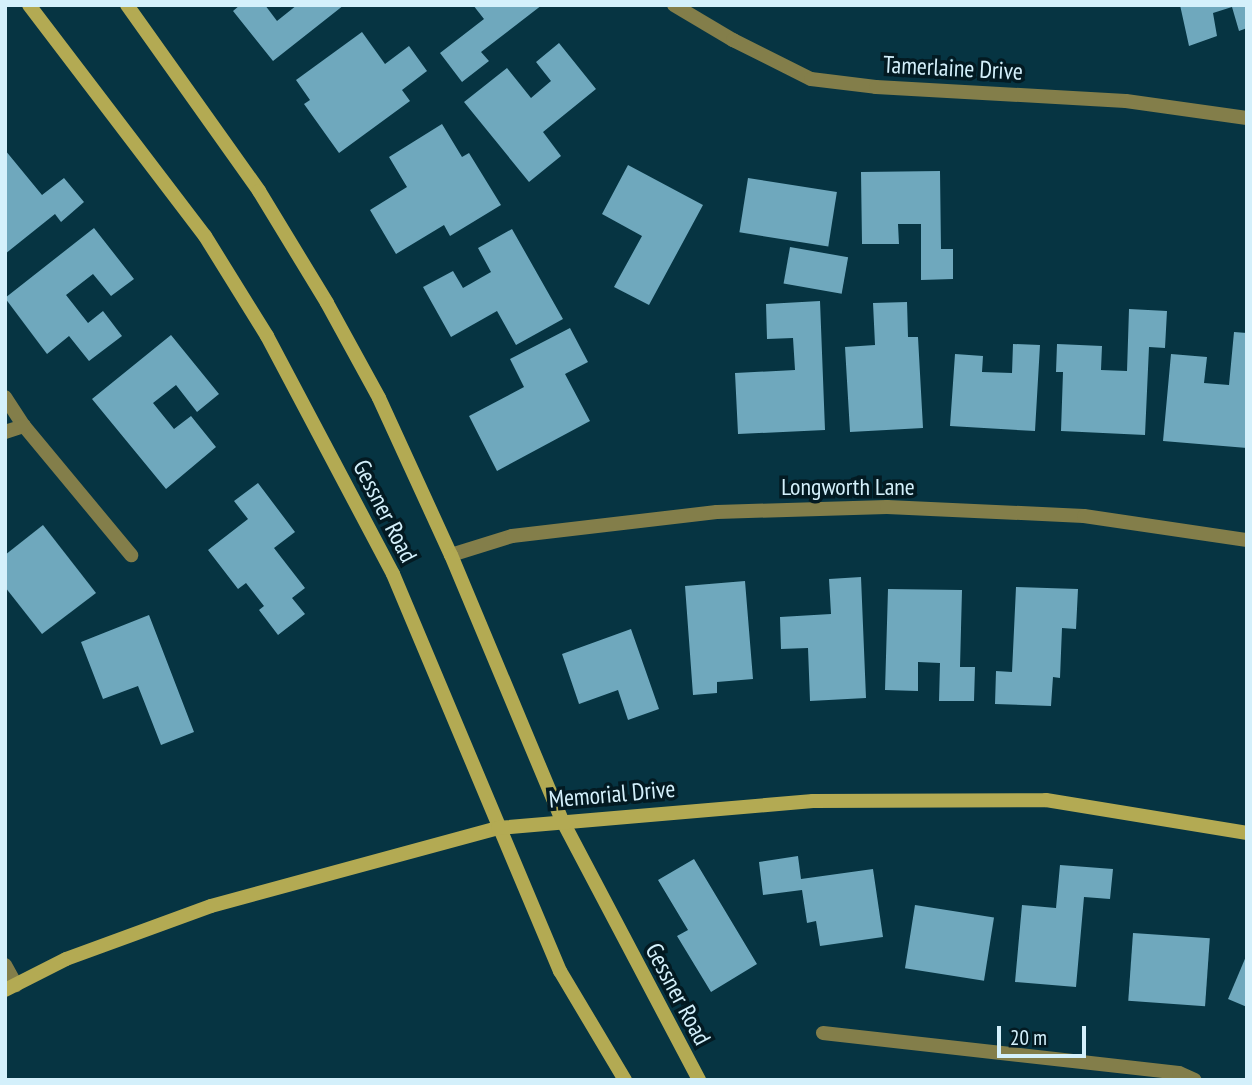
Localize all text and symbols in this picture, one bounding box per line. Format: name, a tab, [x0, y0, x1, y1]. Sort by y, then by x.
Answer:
street label: Tamerlaine Drive	[882, 50, 1024, 86]
street label: Gessner Road	[347, 455, 423, 567]
street label: Longworth Lane	[781, 473, 915, 501]
street label: Memorial Drive	[548, 774, 676, 814]
street label: Gessner Road	[639, 938, 717, 1050]
scale bar	[1000, 1012, 1089, 1056]
text: 20 m	[1010, 1024, 1047, 1051]

